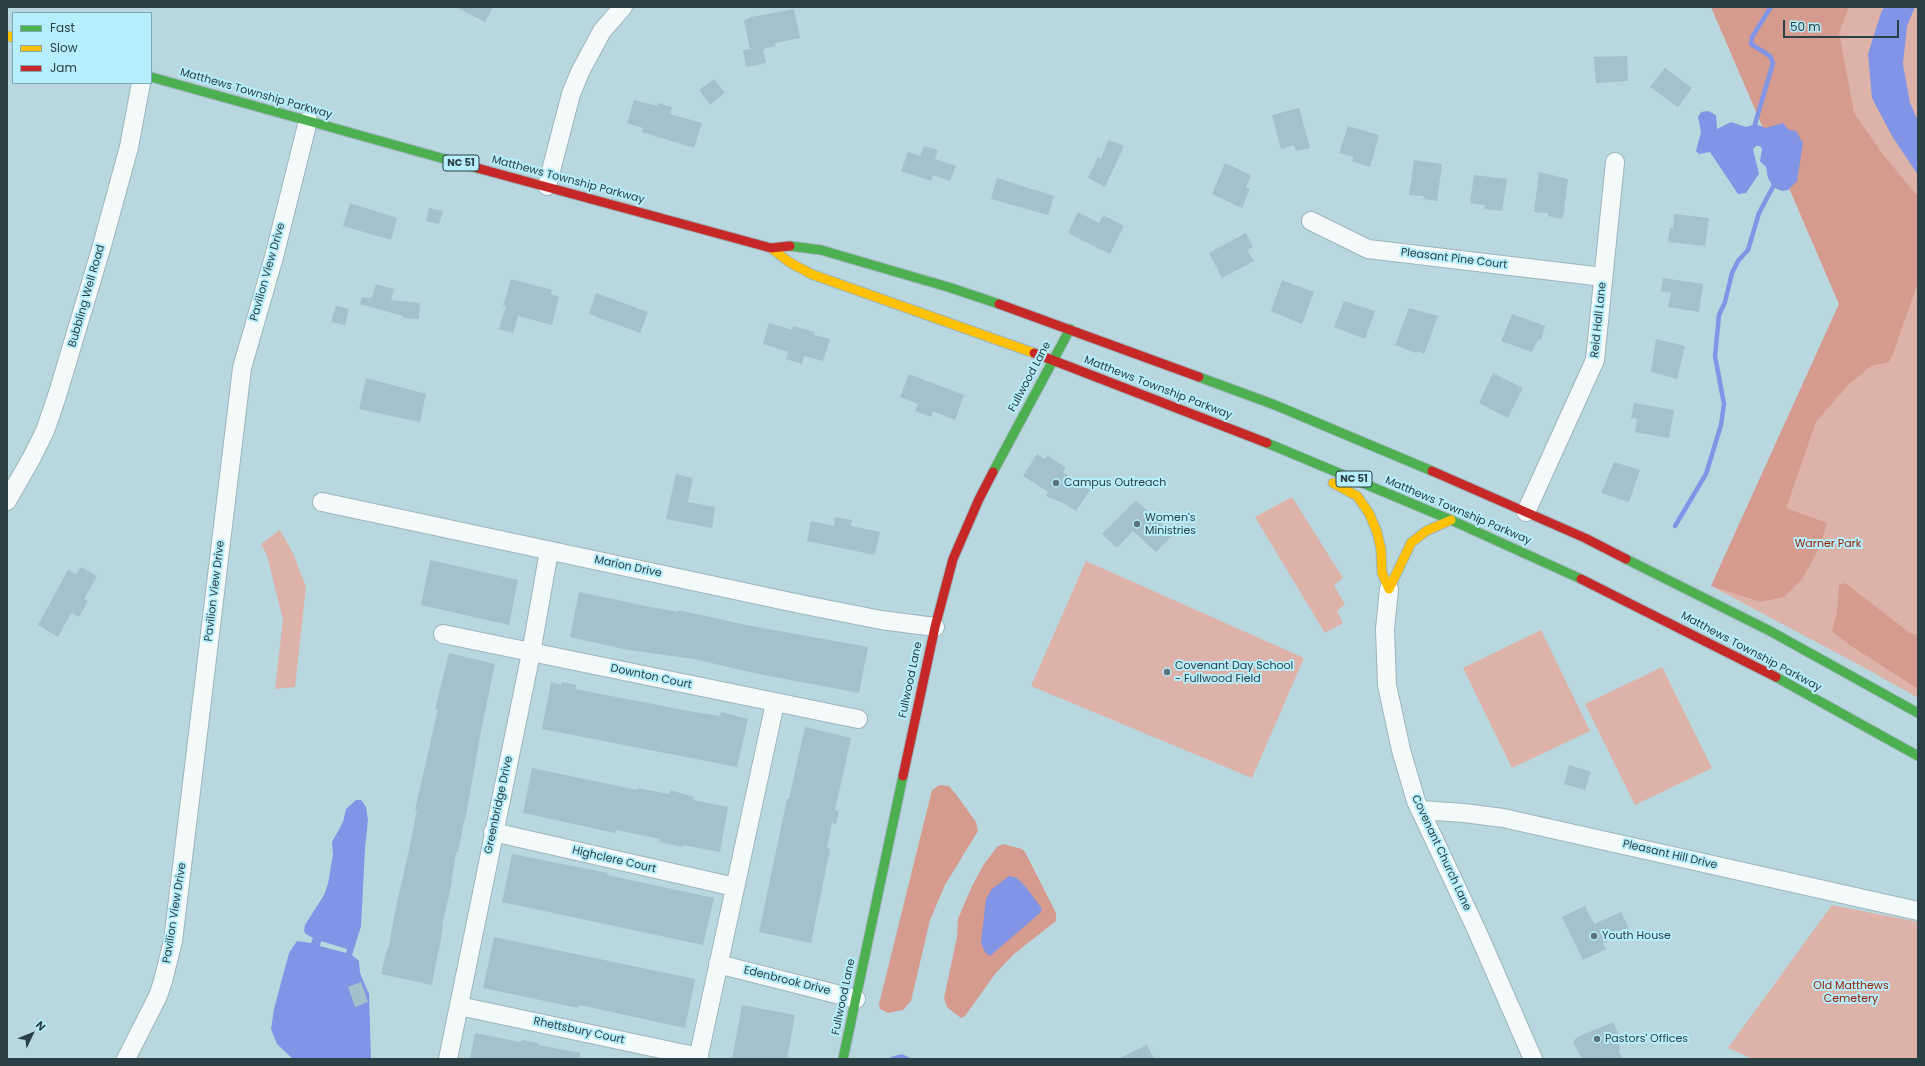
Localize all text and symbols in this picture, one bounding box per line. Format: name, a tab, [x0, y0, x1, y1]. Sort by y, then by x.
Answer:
legend	[12, 12, 152, 84]
scale bar	[1785, 12, 1901, 38]
text: 50 m	[1790, 18, 1821, 35]
text: Fast	[50, 19, 75, 36]
text: Slow	[50, 39, 78, 56]
text: Jam	[50, 59, 77, 76]
street label: Matthews Township Parkway	[178, 66, 334, 122]
street label: Matthews Township Parkway	[490, 153, 646, 207]
road number: NC 51	[443, 155, 479, 171]
street label: Pavilion View Drive	[248, 221, 288, 323]
street label: Bubbling Well Road	[66, 243, 108, 349]
street label: Pleasant Pine Court	[1400, 246, 1508, 272]
street label: Reid Hall Lane	[1588, 282, 1610, 358]
street label: Fullwood Lane	[1006, 340, 1054, 414]
street label: Matthews Township Parkway	[1082, 354, 1234, 422]
road number: NC 51	[1336, 471, 1372, 487]
street label: Matthews Township Parkway	[1383, 474, 1533, 548]
place label: Campus Outreach	[1064, 476, 1166, 490]
marker: Campus Outreach	[1051, 478, 1061, 488]
place label: Women's Ministries	[1145, 511, 1196, 537]
marker: Women's Ministries	[1132, 519, 1142, 529]
park label: Warner Park	[1795, 537, 1861, 551]
street label: Pavilion View Drive	[202, 540, 228, 642]
street label: Marion Drive	[593, 553, 663, 581]
street label: Matthews Township Parkway	[1678, 609, 1824, 695]
street label: Fullwood Lane	[896, 641, 926, 719]
place label: Covenant Day School - Fullwood Field	[1175, 659, 1293, 685]
street label: Downton Court	[609, 662, 693, 692]
marker: Covenant Day School - Fullwood Field	[1162, 667, 1172, 677]
street label: Greenbridge Drive	[482, 755, 516, 855]
street label: Covenant Church Lane	[1408, 793, 1474, 913]
street label: Pleasant Hill Drive	[1621, 838, 1719, 872]
street label: Highclere Court	[571, 844, 657, 876]
street label: Pavilion View Drive	[161, 862, 189, 964]
place label: Youth House	[1602, 929, 1671, 943]
marker: Youth House	[1589, 931, 1599, 941]
street label: Fullwood Lane	[829, 958, 859, 1036]
street label: Edenbrook Drive	[742, 964, 832, 998]
park label: Old Matthews Cemetery	[1813, 979, 1889, 1005]
north arrow	[12, 1014, 52, 1054]
street label: Rhettsbury Court	[532, 1015, 626, 1047]
text: N	[32, 1017, 49, 1034]
place label: Pastors' Offices	[1605, 1032, 1688, 1046]
marker: Pastors' Offices	[1592, 1034, 1602, 1044]

